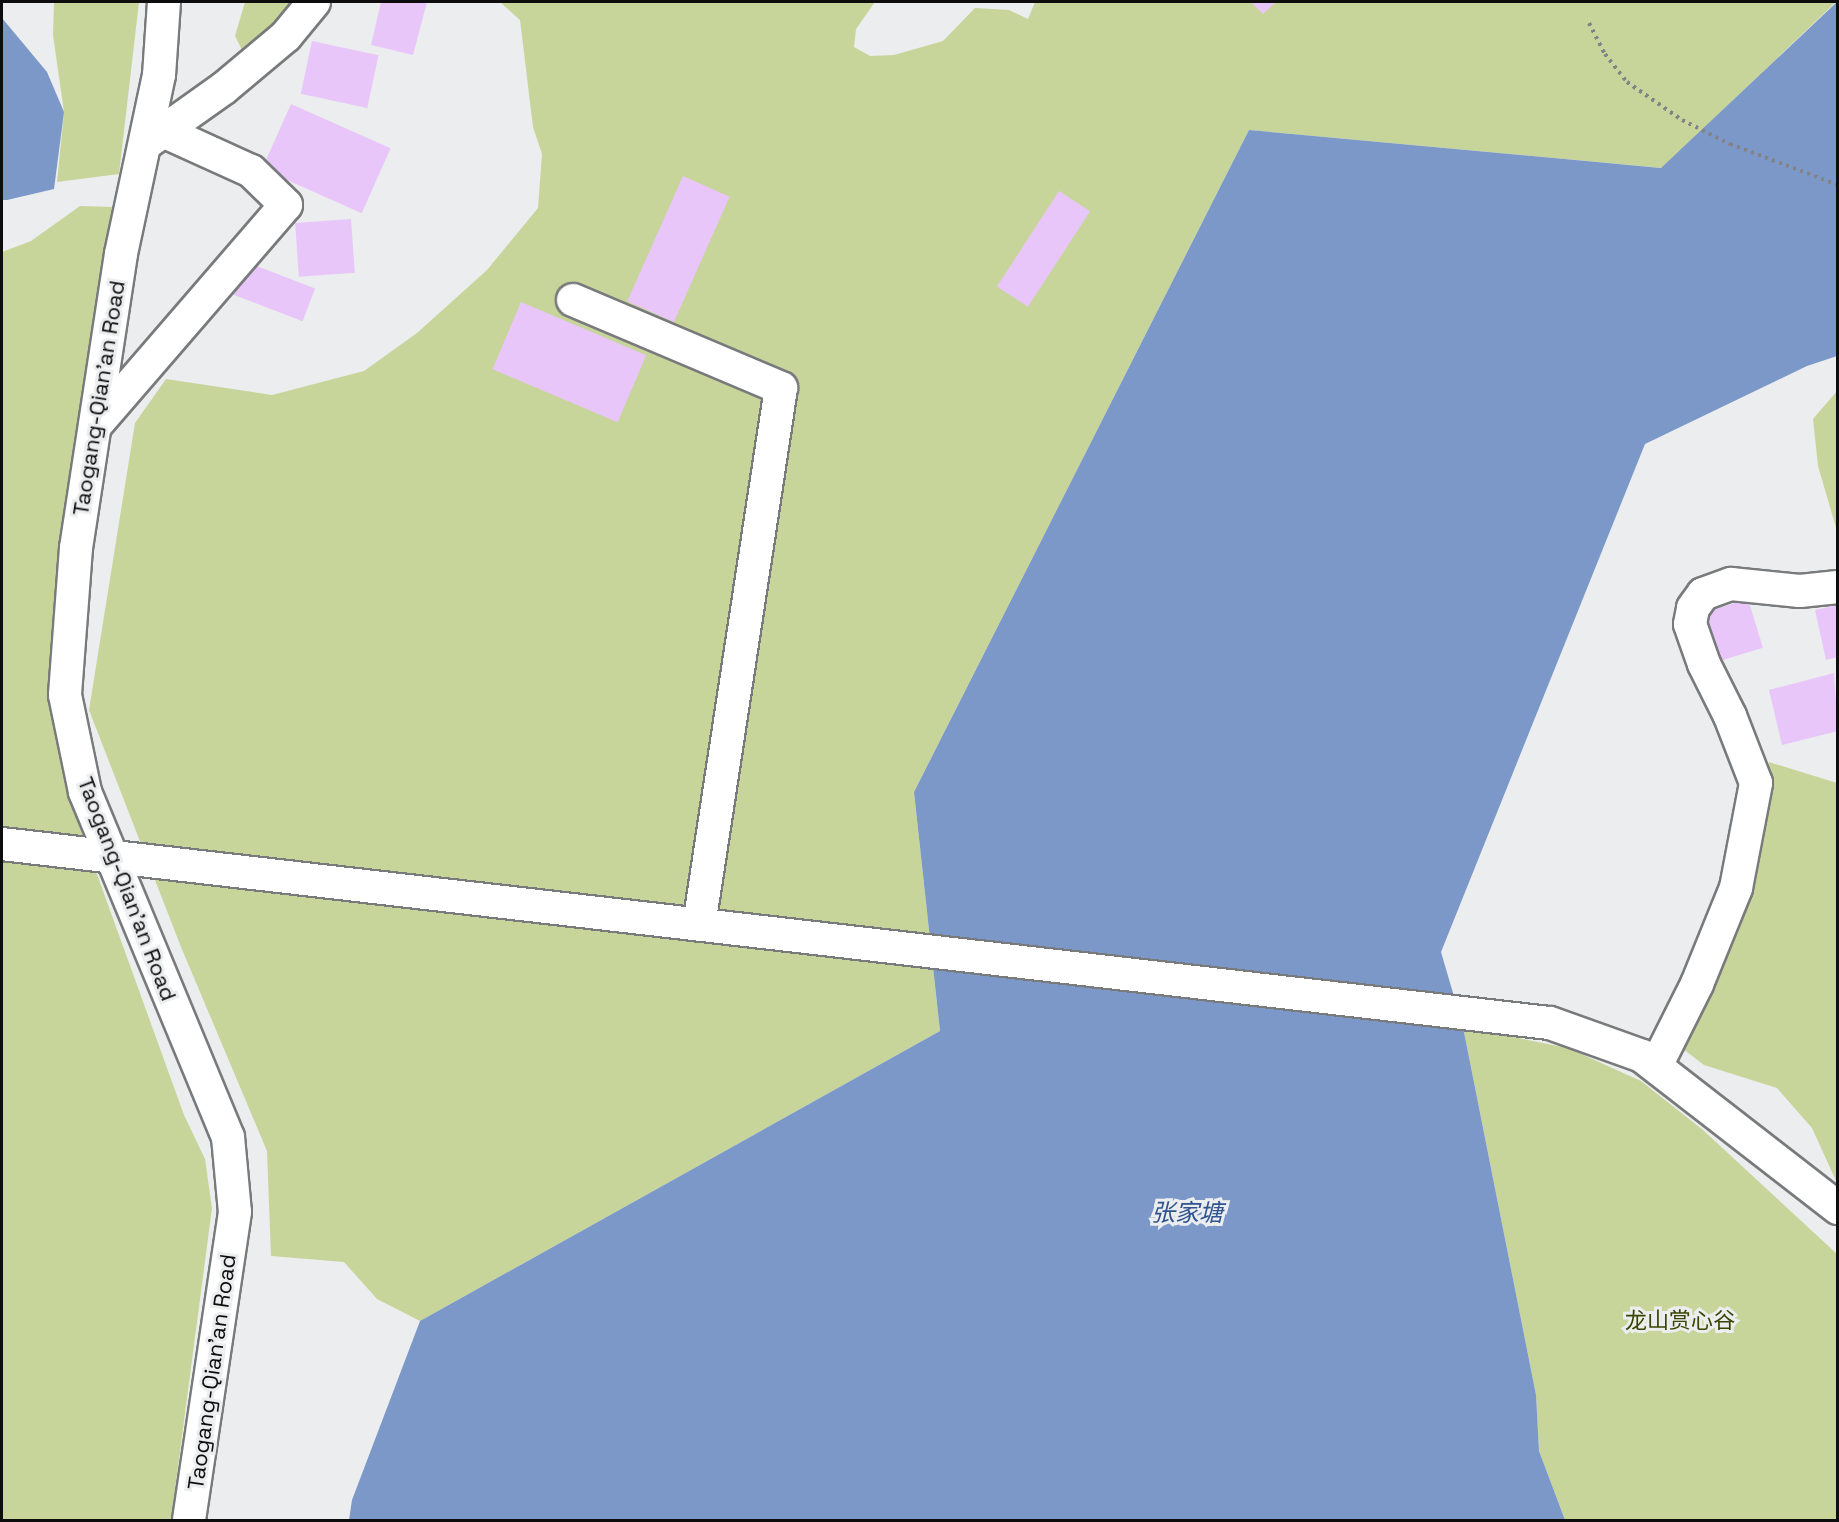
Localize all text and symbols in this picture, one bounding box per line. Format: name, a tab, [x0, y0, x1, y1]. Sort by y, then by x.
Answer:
street label: Taogang-Qian'an Road	[67, 279, 131, 517]
street label: Taogang-Qian'an Road	[72, 773, 182, 1005]
water label: 张家塘	[1151, 1199, 1223, 1227]
street label: Taogang-Qian'an Road	[182, 1252, 242, 1492]
park label: 龙山赏心谷	[1625, 1308, 1735, 1334]

